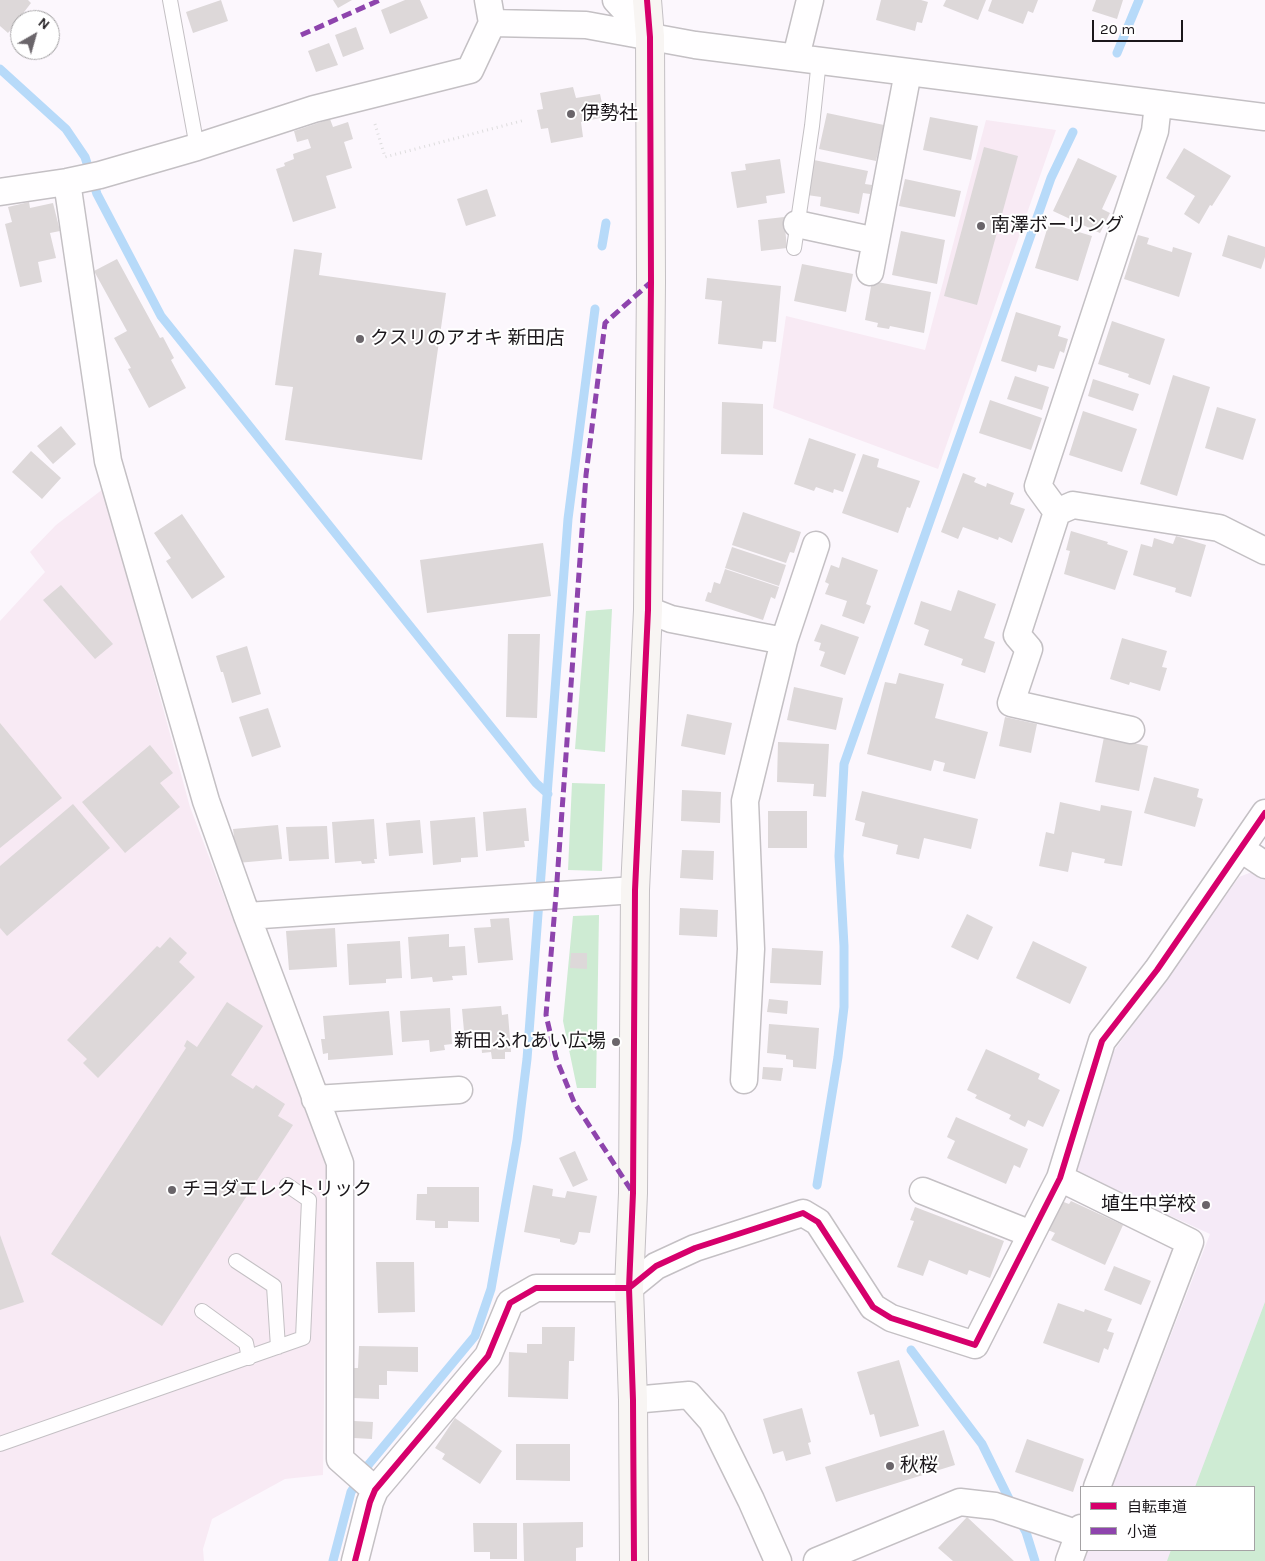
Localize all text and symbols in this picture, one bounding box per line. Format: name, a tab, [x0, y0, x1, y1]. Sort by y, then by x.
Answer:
north arrow	[10, 10, 60, 60]
scale bar	[1095, 10, 1186, 42]
text: N	[35, 14, 53, 33]
text: 20 m	[1100, 20, 1135, 38]
place label: 伊勢社	[581, 103, 638, 125]
marker: 伊勢社	[565, 108, 577, 120]
place label: 南澤ボーリング	[991, 215, 1124, 237]
marker: 南澤ボーリング	[975, 220, 987, 232]
place label: クスリのアオキ 新田店	[370, 328, 565, 350]
marker: クスリのアオキ 新田店	[354, 333, 366, 345]
place label: 新田ふれあい広場	[454, 1031, 606, 1053]
marker: 新田ふれあい広場	[610, 1036, 622, 1048]
place label: チヨダエレクトリック	[182, 1179, 372, 1201]
marker: チヨダエレクトリック	[166, 1184, 178, 1196]
place label: 埴生中学校	[1101, 1194, 1196, 1216]
marker: 埴生中学校	[1200, 1199, 1212, 1211]
place label: 秋桜	[900, 1455, 938, 1477]
marker: 秋桜	[884, 1460, 896, 1472]
legend	[1080, 1486, 1255, 1551]
text: 自転車道	[1127, 1498, 1187, 1516]
text: 小道	[1127, 1523, 1157, 1541]

